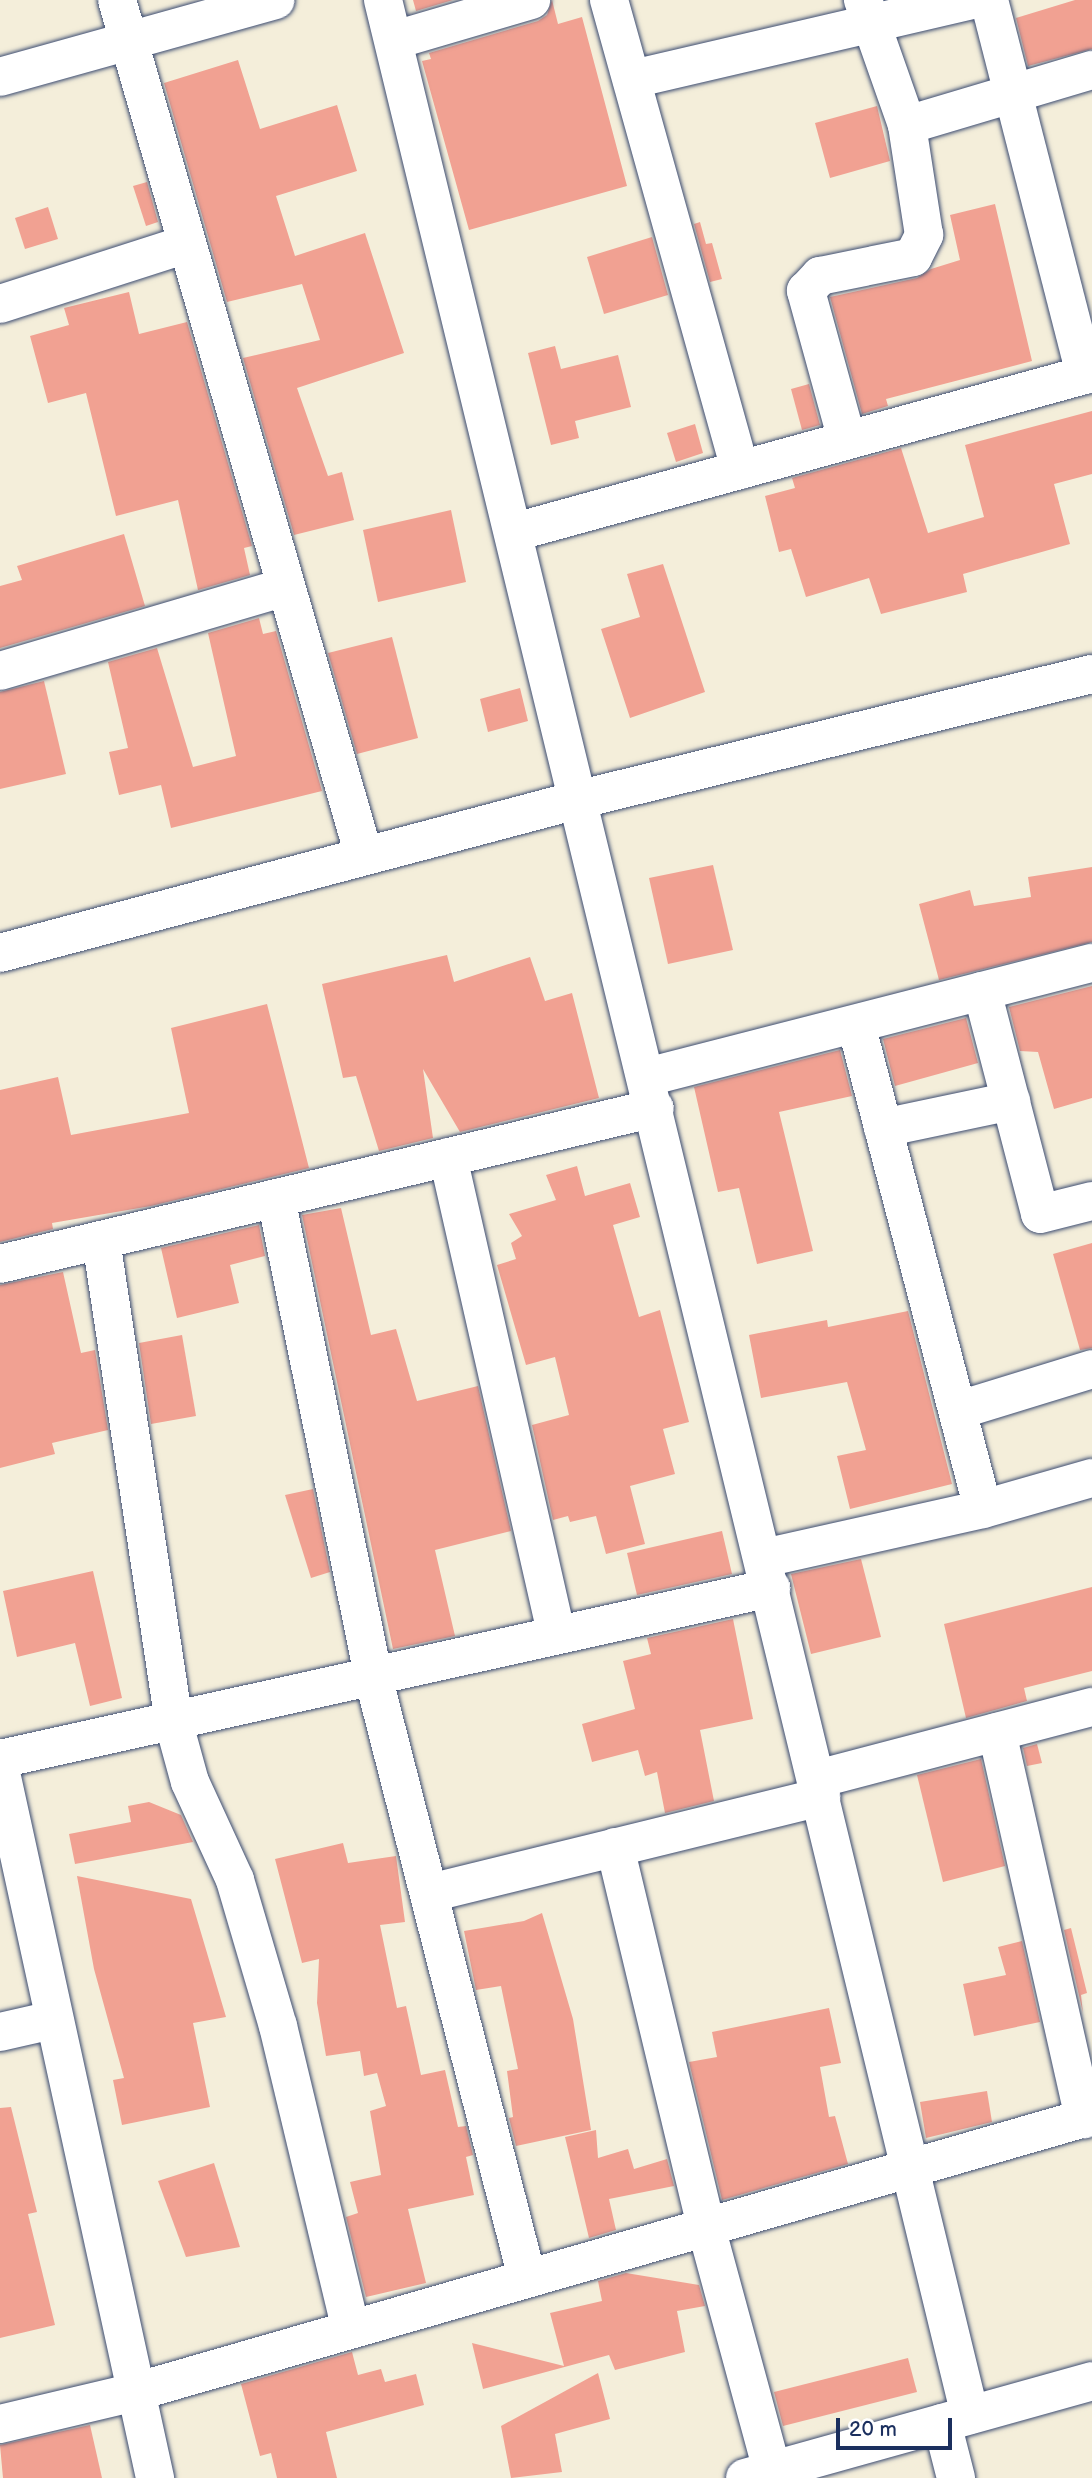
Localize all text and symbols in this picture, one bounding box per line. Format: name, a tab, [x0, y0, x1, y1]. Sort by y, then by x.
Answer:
scale bar	[840, 2404, 956, 2448]
text: 20 m	[849, 2417, 897, 2442]

